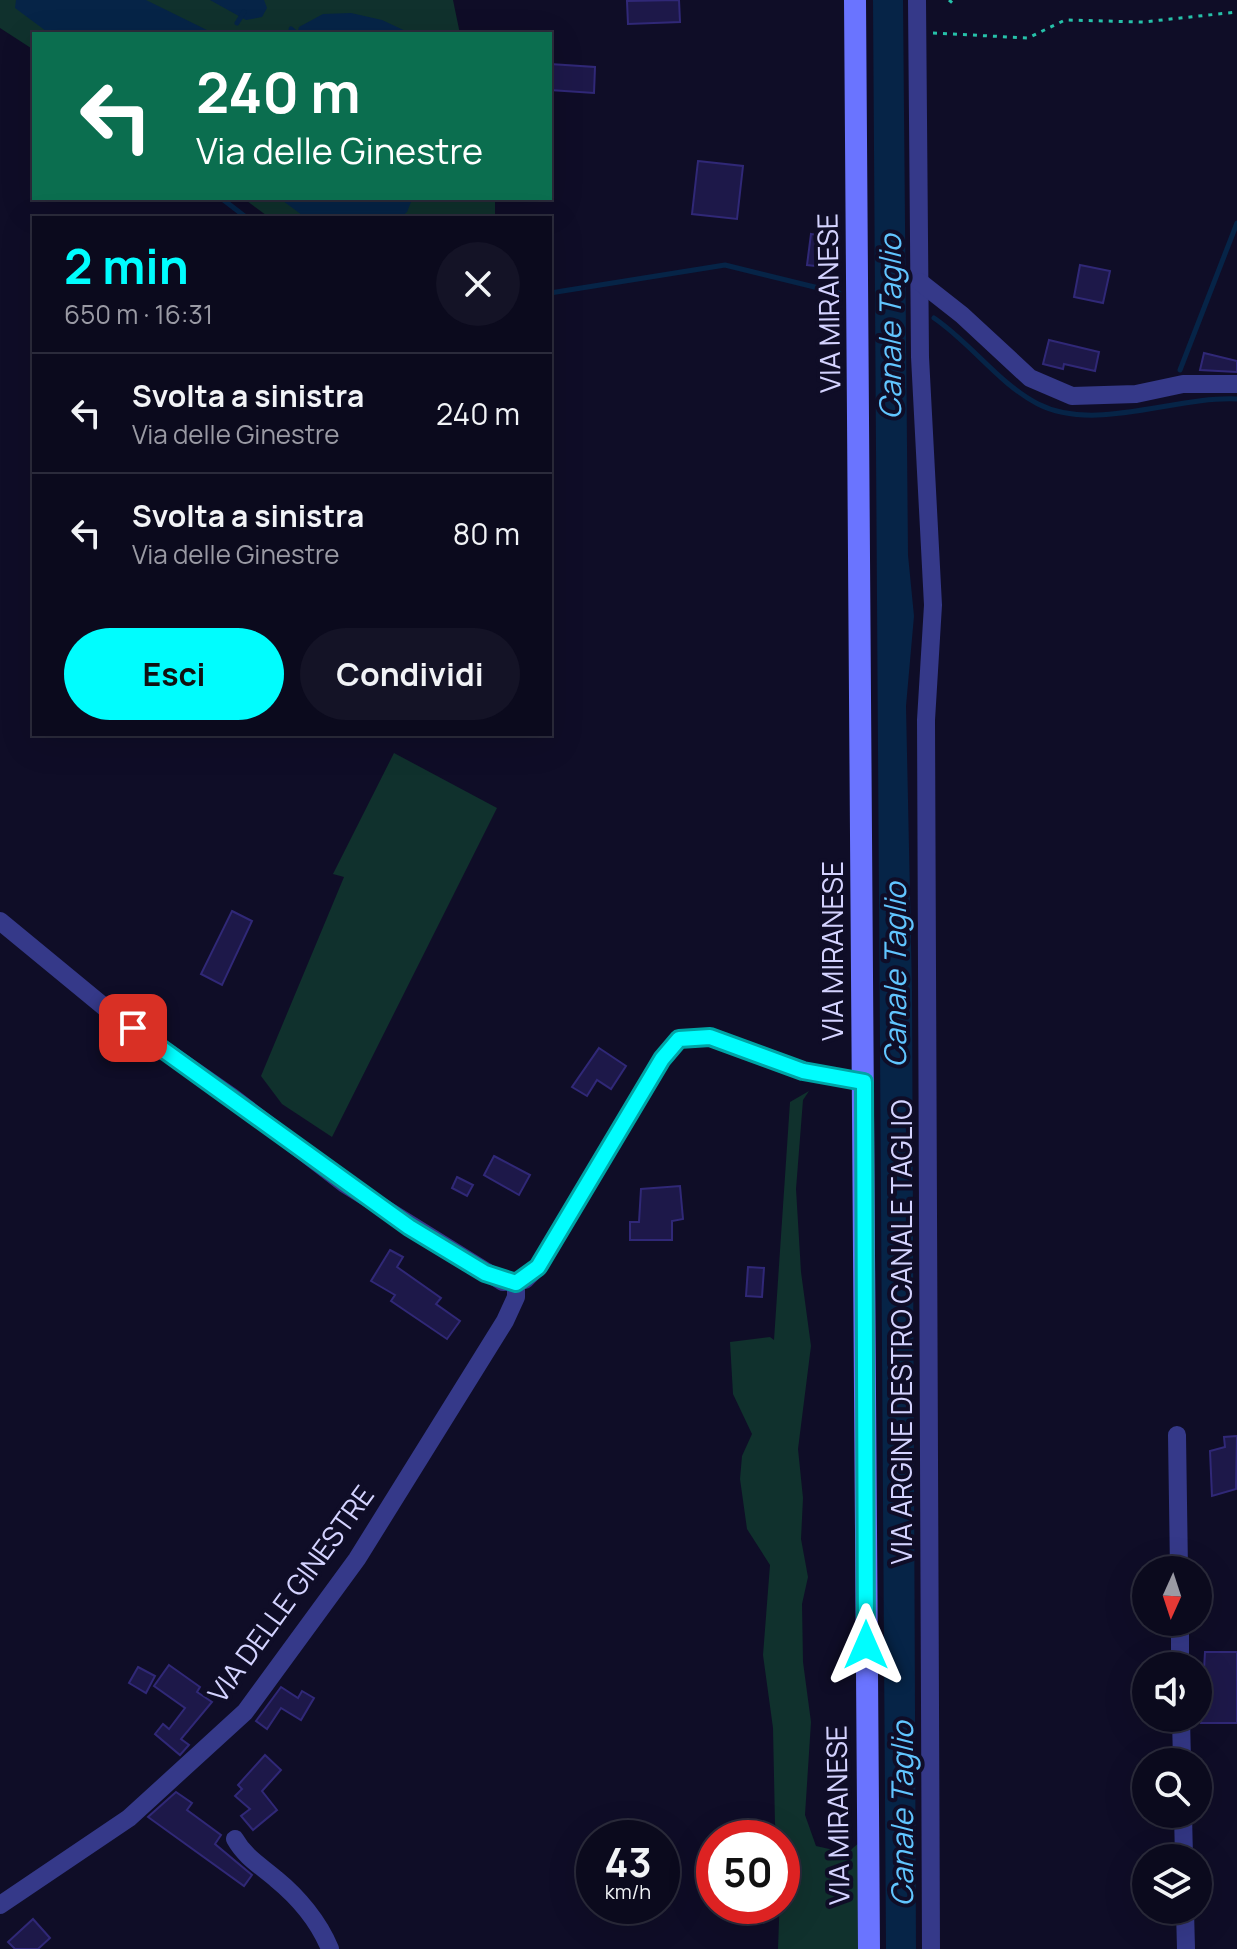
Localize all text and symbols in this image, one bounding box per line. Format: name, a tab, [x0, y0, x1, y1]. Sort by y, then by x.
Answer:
text: 240 m	[196, 53, 361, 130]
icon: left	[64, 64, 168, 168]
text: Via delle Ginestre	[196, 126, 483, 175]
street label: VIA MIRANESE	[807, 213, 849, 393]
water label: Canale Taglio	[869, 232, 910, 420]
text: 2 min	[64, 233, 189, 298]
button: close	[436, 242, 520, 326]
text: 650 m · 16:31	[64, 296, 213, 332]
text: Svolta a sinistra	[132, 375, 364, 416]
icon: left	[64, 391, 108, 435]
text: 240 m	[436, 393, 520, 434]
text: Via delle Ginestre	[132, 416, 339, 452]
text: Svolta a sinistra	[132, 495, 364, 536]
icon: left	[64, 511, 108, 555]
text: 80 m	[453, 513, 520, 554]
text: Via delle Ginestre	[132, 536, 339, 572]
button: Esci	[64, 628, 284, 720]
button: Condividi	[300, 628, 520, 720]
street label: VIA MIRANESE	[813, 861, 851, 1041]
water label: Canale Taglio	[874, 880, 915, 1068]
pin	[99, 994, 167, 1062]
icon: arrive	[111, 1006, 155, 1050]
street label: VIA ARGINE DESTRO CANALE TAGLIO	[882, 1100, 920, 1564]
street label: VIA DELLE GINESTRE	[198, 1477, 382, 1710]
north arrow	[1132, 1556, 1212, 1636]
map controls	[1132, 1556, 1212, 1924]
position arrow	[824, 1603, 908, 1687]
button: sound	[1132, 1652, 1212, 1732]
water label: Canale Taglio	[881, 1719, 922, 1907]
street label: VIA MIRANESE	[816, 1725, 858, 1905]
button: search	[1132, 1748, 1212, 1828]
speed limit sign: 50	[696, 1820, 800, 1924]
text: 43	[604, 1834, 652, 1889]
button: layers	[1132, 1844, 1212, 1924]
text: km/h	[605, 1878, 651, 1905]

